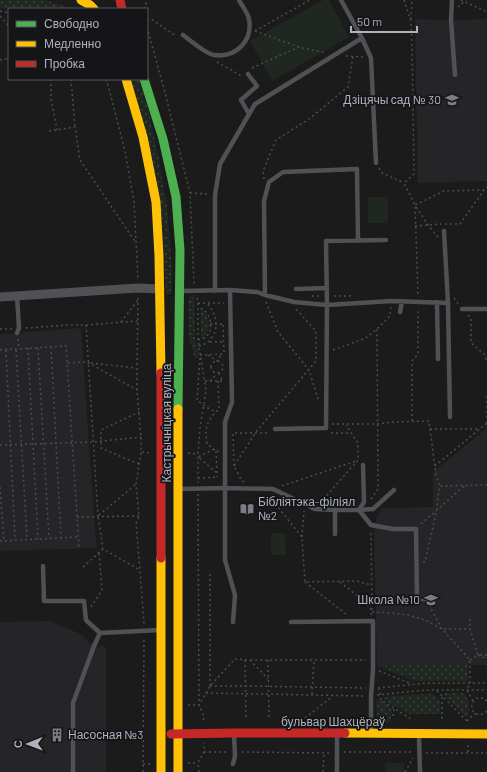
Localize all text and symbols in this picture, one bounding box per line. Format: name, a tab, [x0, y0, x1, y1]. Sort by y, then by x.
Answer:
legend	[8, 8, 148, 80]
scale bar	[351, 8, 417, 34]
text: 50 m	[357, 14, 382, 28]
text: Свободно	[44, 16, 99, 31]
text: Медленно	[44, 36, 101, 51]
text: Пробка	[44, 56, 85, 71]
place label: Дзіцячы сад № 30	[343, 92, 441, 107]
school or university icon: Дзіцячы сад № 30	[444, 92, 460, 108]
street label: Кастрычніцкая вуліца	[159, 363, 174, 483]
place label: Бібліятэка-філіял №2	[258, 494, 355, 522]
library icon: Бібліятэка-філіял №2	[239, 501, 255, 517]
place label: Школа №10	[357, 592, 420, 606]
school or university icon: Школа №10	[423, 592, 439, 608]
street label: бульвар Шахцёраў	[281, 714, 385, 729]
north arrow	[8, 724, 48, 764]
building icon: Насосная №3	[49, 727, 65, 743]
place label: Насосная №3	[68, 727, 143, 741]
text: С	[11, 740, 24, 748]

